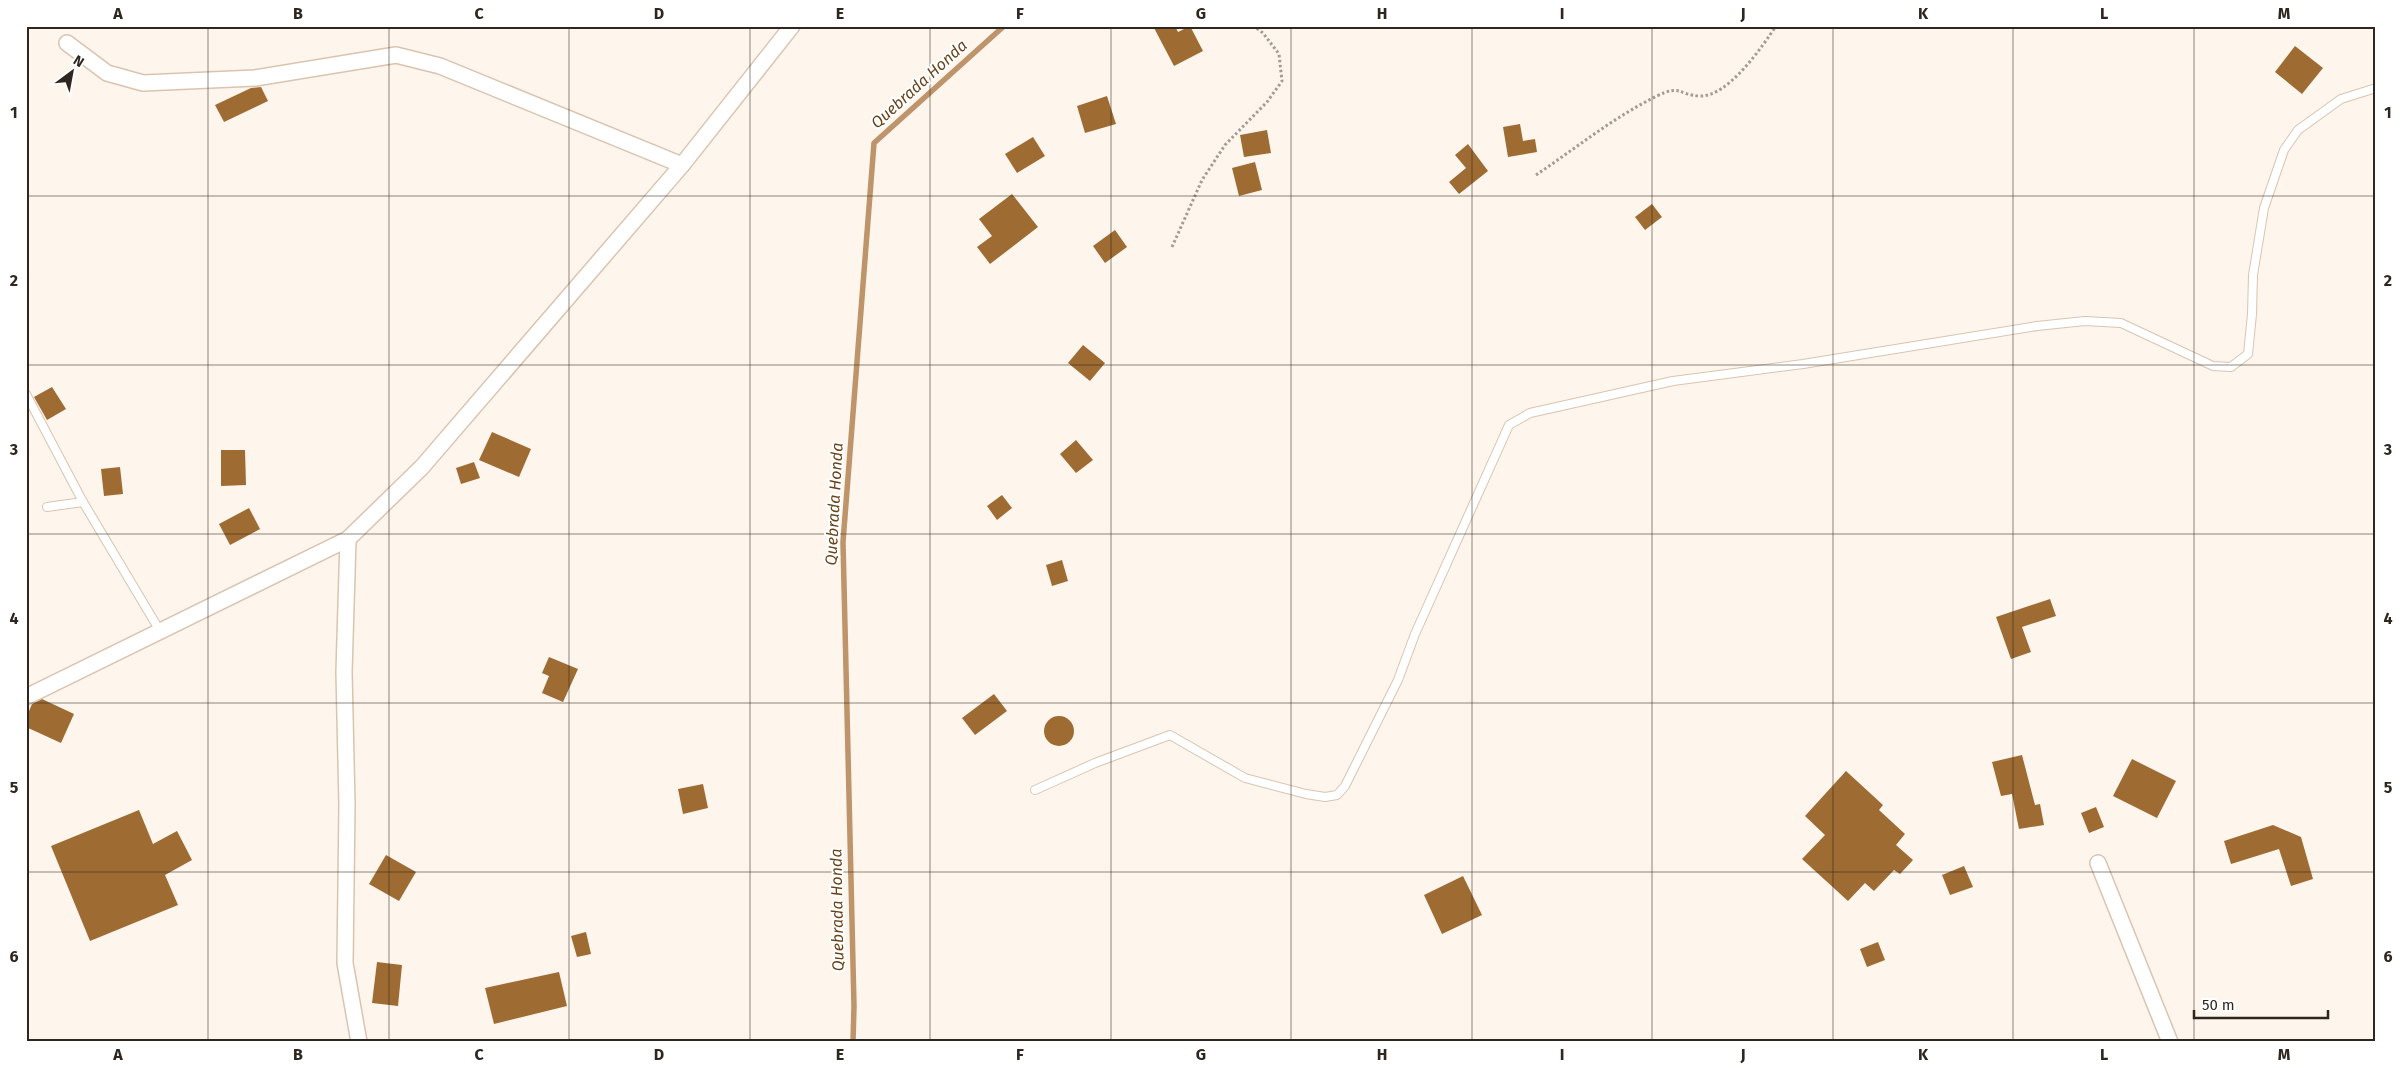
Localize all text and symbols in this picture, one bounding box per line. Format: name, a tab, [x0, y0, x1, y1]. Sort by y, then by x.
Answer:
text: A	[112, 4, 123, 23]
text: B	[293, 4, 303, 23]
text: C	[474, 4, 484, 23]
text: D	[654, 4, 664, 23]
text: E	[836, 4, 844, 23]
text: F	[1016, 4, 1024, 23]
text: G	[1196, 4, 1206, 23]
text: H	[1377, 4, 1387, 23]
text: I	[1560, 4, 1564, 23]
text: J	[1739, 4, 1746, 23]
text: K	[1918, 4, 1929, 23]
text: L	[2100, 4, 2108, 23]
text: M	[2278, 4, 2291, 23]
water label: Quebrada Honda	[867, 36, 971, 132]
north arrow	[48, 48, 98, 98]
text: N	[70, 52, 87, 71]
text: 1	[10, 103, 18, 122]
text: 1	[2384, 103, 2392, 122]
text: 2	[10, 271, 18, 290]
text: 2	[2384, 271, 2392, 290]
text: 3	[9, 440, 18, 459]
text: 3	[2383, 440, 2392, 459]
water label: Quebrada Honda	[821, 442, 847, 566]
text: 4	[9, 609, 19, 628]
text: 4	[2383, 609, 2393, 628]
text: 5	[10, 778, 19, 797]
text: 5	[2384, 778, 2393, 797]
water label: Quebrada Honda	[826, 848, 848, 972]
text: 6	[9, 947, 19, 966]
text: 6	[2383, 947, 2393, 966]
scale bar	[2194, 988, 2328, 1020]
text: 50 m	[2202, 996, 2235, 1014]
text: A	[112, 1045, 123, 1064]
text: B	[293, 1045, 303, 1064]
text: C	[474, 1045, 484, 1064]
text: D	[654, 1045, 664, 1064]
text: E	[836, 1045, 844, 1064]
text: F	[1016, 1045, 1024, 1064]
text: G	[1196, 1045, 1206, 1064]
text: H	[1377, 1045, 1387, 1064]
text: I	[1560, 1045, 1564, 1064]
text: J	[1739, 1045, 1746, 1064]
text: K	[1918, 1045, 1929, 1064]
text: L	[2100, 1045, 2108, 1064]
text: M	[2278, 1045, 2291, 1064]

